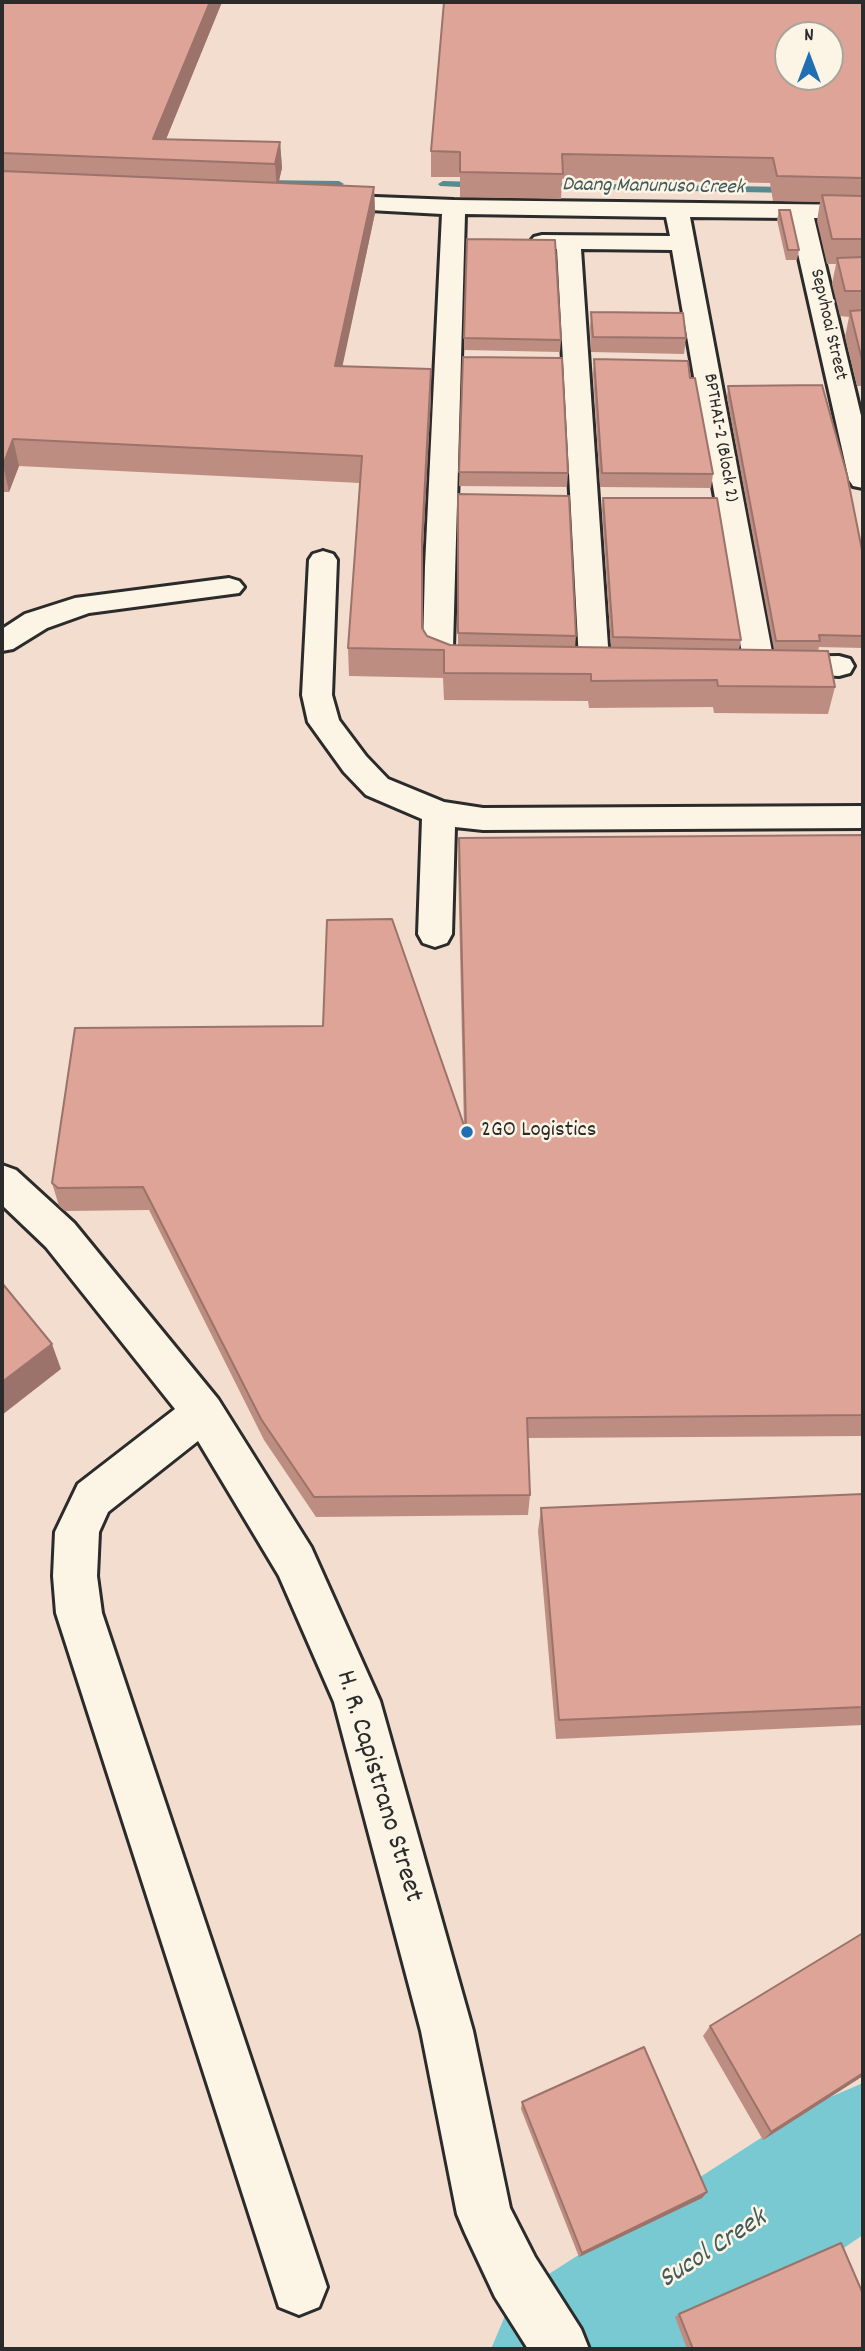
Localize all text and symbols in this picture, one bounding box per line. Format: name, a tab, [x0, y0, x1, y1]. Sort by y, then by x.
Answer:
north arrow	[774, 21, 844, 91]
text: N	[804, 23, 814, 50]
water label: Daang Manunuso Creek	[562, 174, 744, 202]
street label: Sepvhoai Street	[803, 267, 851, 383]
street label: BPTHAI-2 (Block 2)	[696, 372, 742, 504]
place label: 2GO Logistics	[481, 1118, 596, 1146]
marker: 2GO Logistics	[459, 1124, 475, 1140]
street label: H. R. Capistrano Street	[326, 1667, 428, 1907]
water label: Sucol Creek	[654, 2204, 774, 2298]

